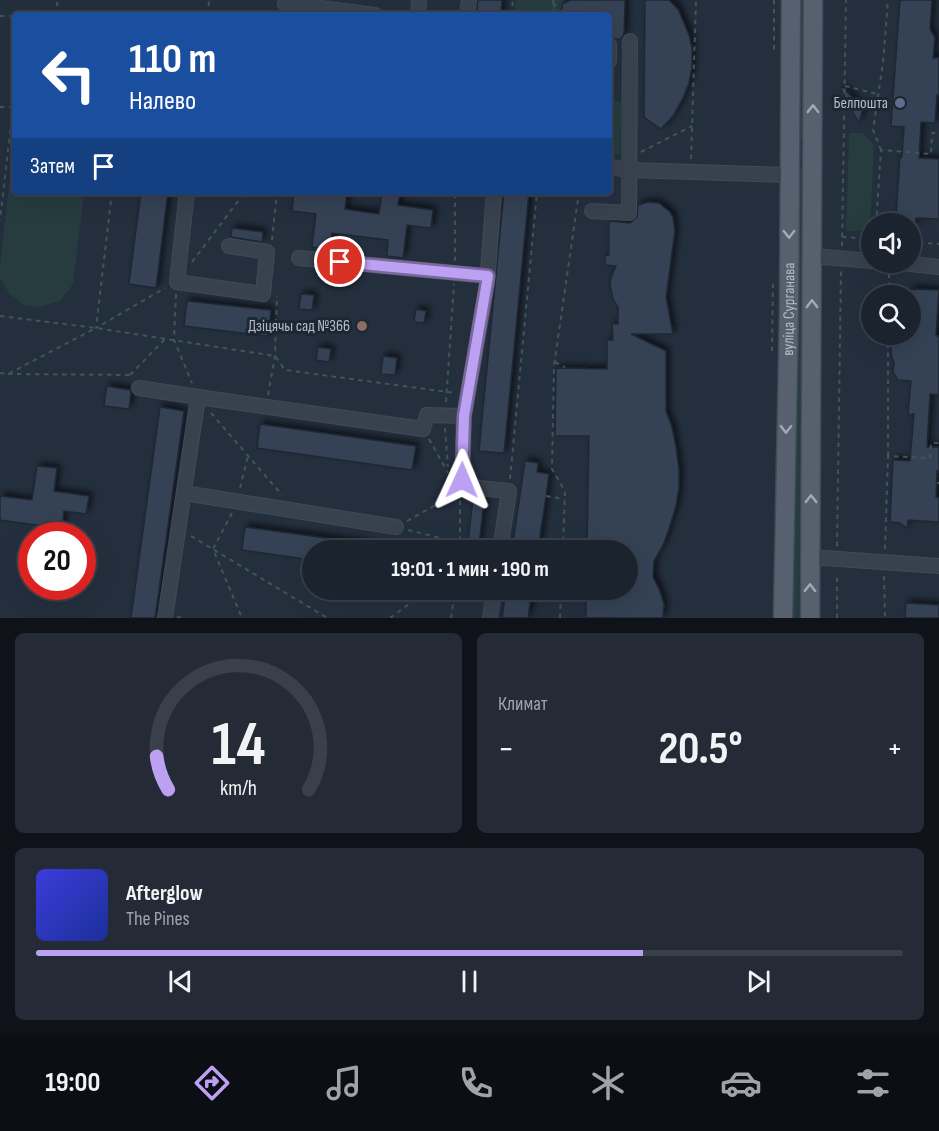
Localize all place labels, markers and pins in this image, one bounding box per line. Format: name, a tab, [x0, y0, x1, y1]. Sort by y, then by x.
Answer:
place label: Белпошта	[834, 94, 888, 113]
marker: Белпошта	[893, 96, 907, 110]
pin	[314, 236, 365, 287]
place label: Дзіцячы сад №366	[248, 317, 350, 336]
marker: Дзіцячы сад №366	[355, 319, 369, 333]

